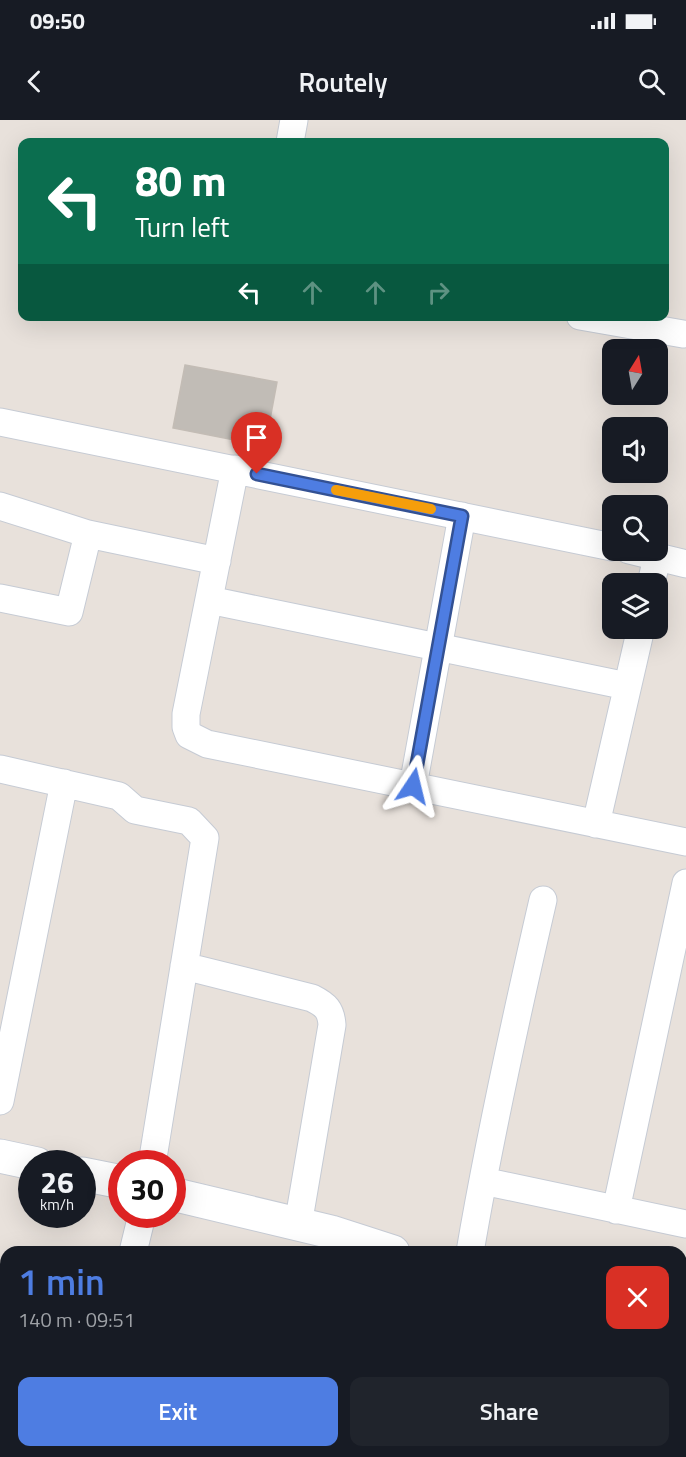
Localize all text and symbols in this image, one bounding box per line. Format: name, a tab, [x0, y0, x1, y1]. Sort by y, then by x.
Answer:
text: 09:50	[30, 4, 85, 38]
text: Routely	[299, 61, 387, 102]
icon: back	[18, 65, 51, 98]
icon: search	[635, 65, 668, 98]
text: 80 m	[135, 148, 227, 212]
icon: left	[36, 162, 114, 240]
text: Turn left	[135, 206, 229, 247]
icon: left	[233, 276, 266, 309]
icon: ahead	[296, 276, 329, 309]
icon: ahead	[359, 276, 392, 309]
icon: right	[422, 276, 455, 309]
north arrow	[602, 339, 668, 405]
map controls	[602, 339, 668, 639]
pin	[231, 412, 282, 474]
button: sound	[602, 417, 668, 483]
icon: arrive	[240, 421, 273, 454]
button: search	[602, 495, 668, 561]
button: layers	[602, 573, 668, 639]
position arrow	[381, 754, 445, 818]
speed limit sign: 30	[108, 1150, 186, 1228]
text: 26	[40, 1159, 74, 1205]
text: km/h	[40, 1193, 74, 1216]
text: 1 min	[18, 1254, 105, 1309]
button: close	[606, 1266, 669, 1329]
text: 140 m · 09:51	[18, 1304, 135, 1335]
button: Exit	[18, 1377, 338, 1446]
button: Share	[350, 1377, 669, 1446]

